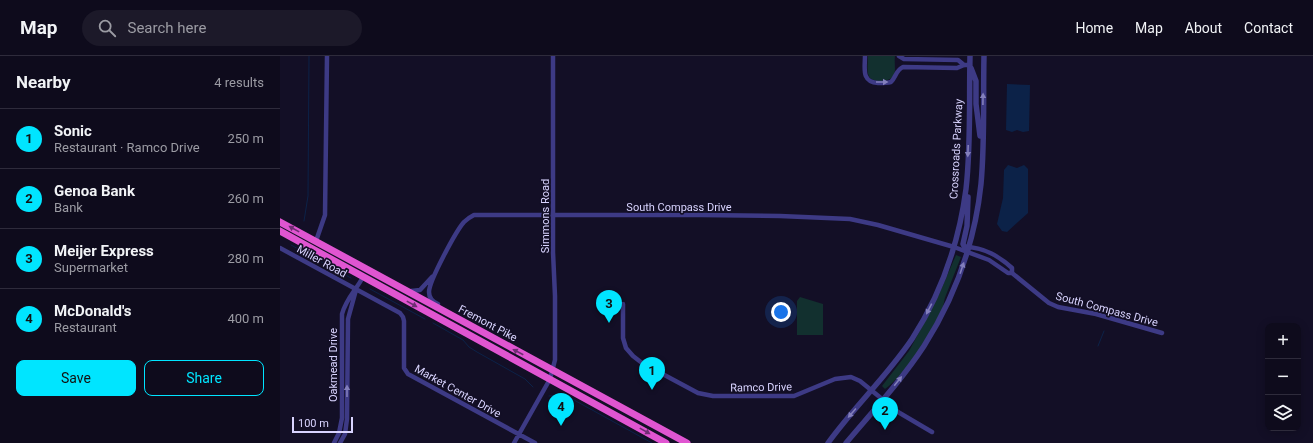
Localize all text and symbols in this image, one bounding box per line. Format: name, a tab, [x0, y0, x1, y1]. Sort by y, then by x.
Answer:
search box	[82, 10, 362, 46]
text: Map	[20, 16, 58, 39]
icon: search	[96, 17, 118, 39]
text: Search here	[128, 19, 206, 37]
text: Home	[1075, 20, 1113, 36]
text: Map	[1135, 20, 1163, 36]
text: About	[1185, 20, 1222, 36]
text: Contact	[1244, 20, 1293, 36]
text: Nearby	[16, 72, 71, 92]
text: 4 results	[214, 75, 264, 90]
one-way arrow	[876, 79, 889, 85]
one-way arrow	[980, 92, 986, 105]
street label: Crossroads Parkway	[947, 98, 966, 200]
text: Sonic	[54, 122, 92, 140]
text: 1	[25, 131, 33, 146]
text: 250 m	[227, 131, 264, 146]
text: Restaurant · Ramco Drive	[54, 140, 200, 155]
one-way arrow	[965, 145, 971, 158]
street label: Simmons Road	[539, 179, 552, 253]
text: Genoa Bank	[54, 182, 135, 200]
text: 2	[25, 191, 33, 206]
text: 260 m	[227, 191, 264, 206]
text: Bank	[54, 200, 83, 215]
street label: South Compass Drive	[626, 201, 732, 214]
one-way arrow	[288, 226, 300, 233]
text: Meijer Express	[54, 242, 154, 260]
street label: Miller Road	[294, 242, 349, 280]
text: 3	[25, 251, 33, 266]
text: 280 m	[227, 251, 264, 266]
text: Supermarket	[54, 260, 128, 275]
one-way arrow	[959, 262, 965, 274]
pin: 3	[596, 290, 622, 323]
street label: South Compass Drive	[1054, 290, 1160, 329]
one-way arrow	[407, 300, 418, 307]
text: McDonald's	[54, 302, 132, 320]
your location	[771, 302, 791, 322]
street label: Fremont Pike	[456, 303, 519, 344]
one-way arrow	[926, 303, 932, 315]
text: 4	[25, 311, 33, 326]
text: 400 m	[227, 311, 264, 326]
text: Restaurant	[54, 320, 117, 335]
map controls	[1265, 323, 1301, 431]
button: +	[1265, 323, 1301, 359]
street label: Oakmead Drive	[327, 328, 340, 402]
one-way arrow	[512, 349, 524, 355]
pin: 1	[639, 357, 665, 390]
button: −	[1265, 359, 1301, 395]
button: Save	[16, 360, 136, 396]
button: Share	[144, 360, 264, 396]
street label: Market Center Drive	[412, 362, 503, 421]
one-way arrow	[894, 375, 903, 386]
street label: Ramco Drive	[730, 380, 792, 395]
one-way arrow	[344, 384, 350, 397]
pin: 4	[548, 393, 574, 426]
button: layers	[1265, 395, 1301, 431]
pin: 2	[872, 397, 898, 430]
one-way arrow	[847, 408, 857, 418]
scale bar	[292, 415, 353, 434]
text: 100 m	[298, 417, 329, 430]
one-way arrow	[639, 428, 651, 435]

